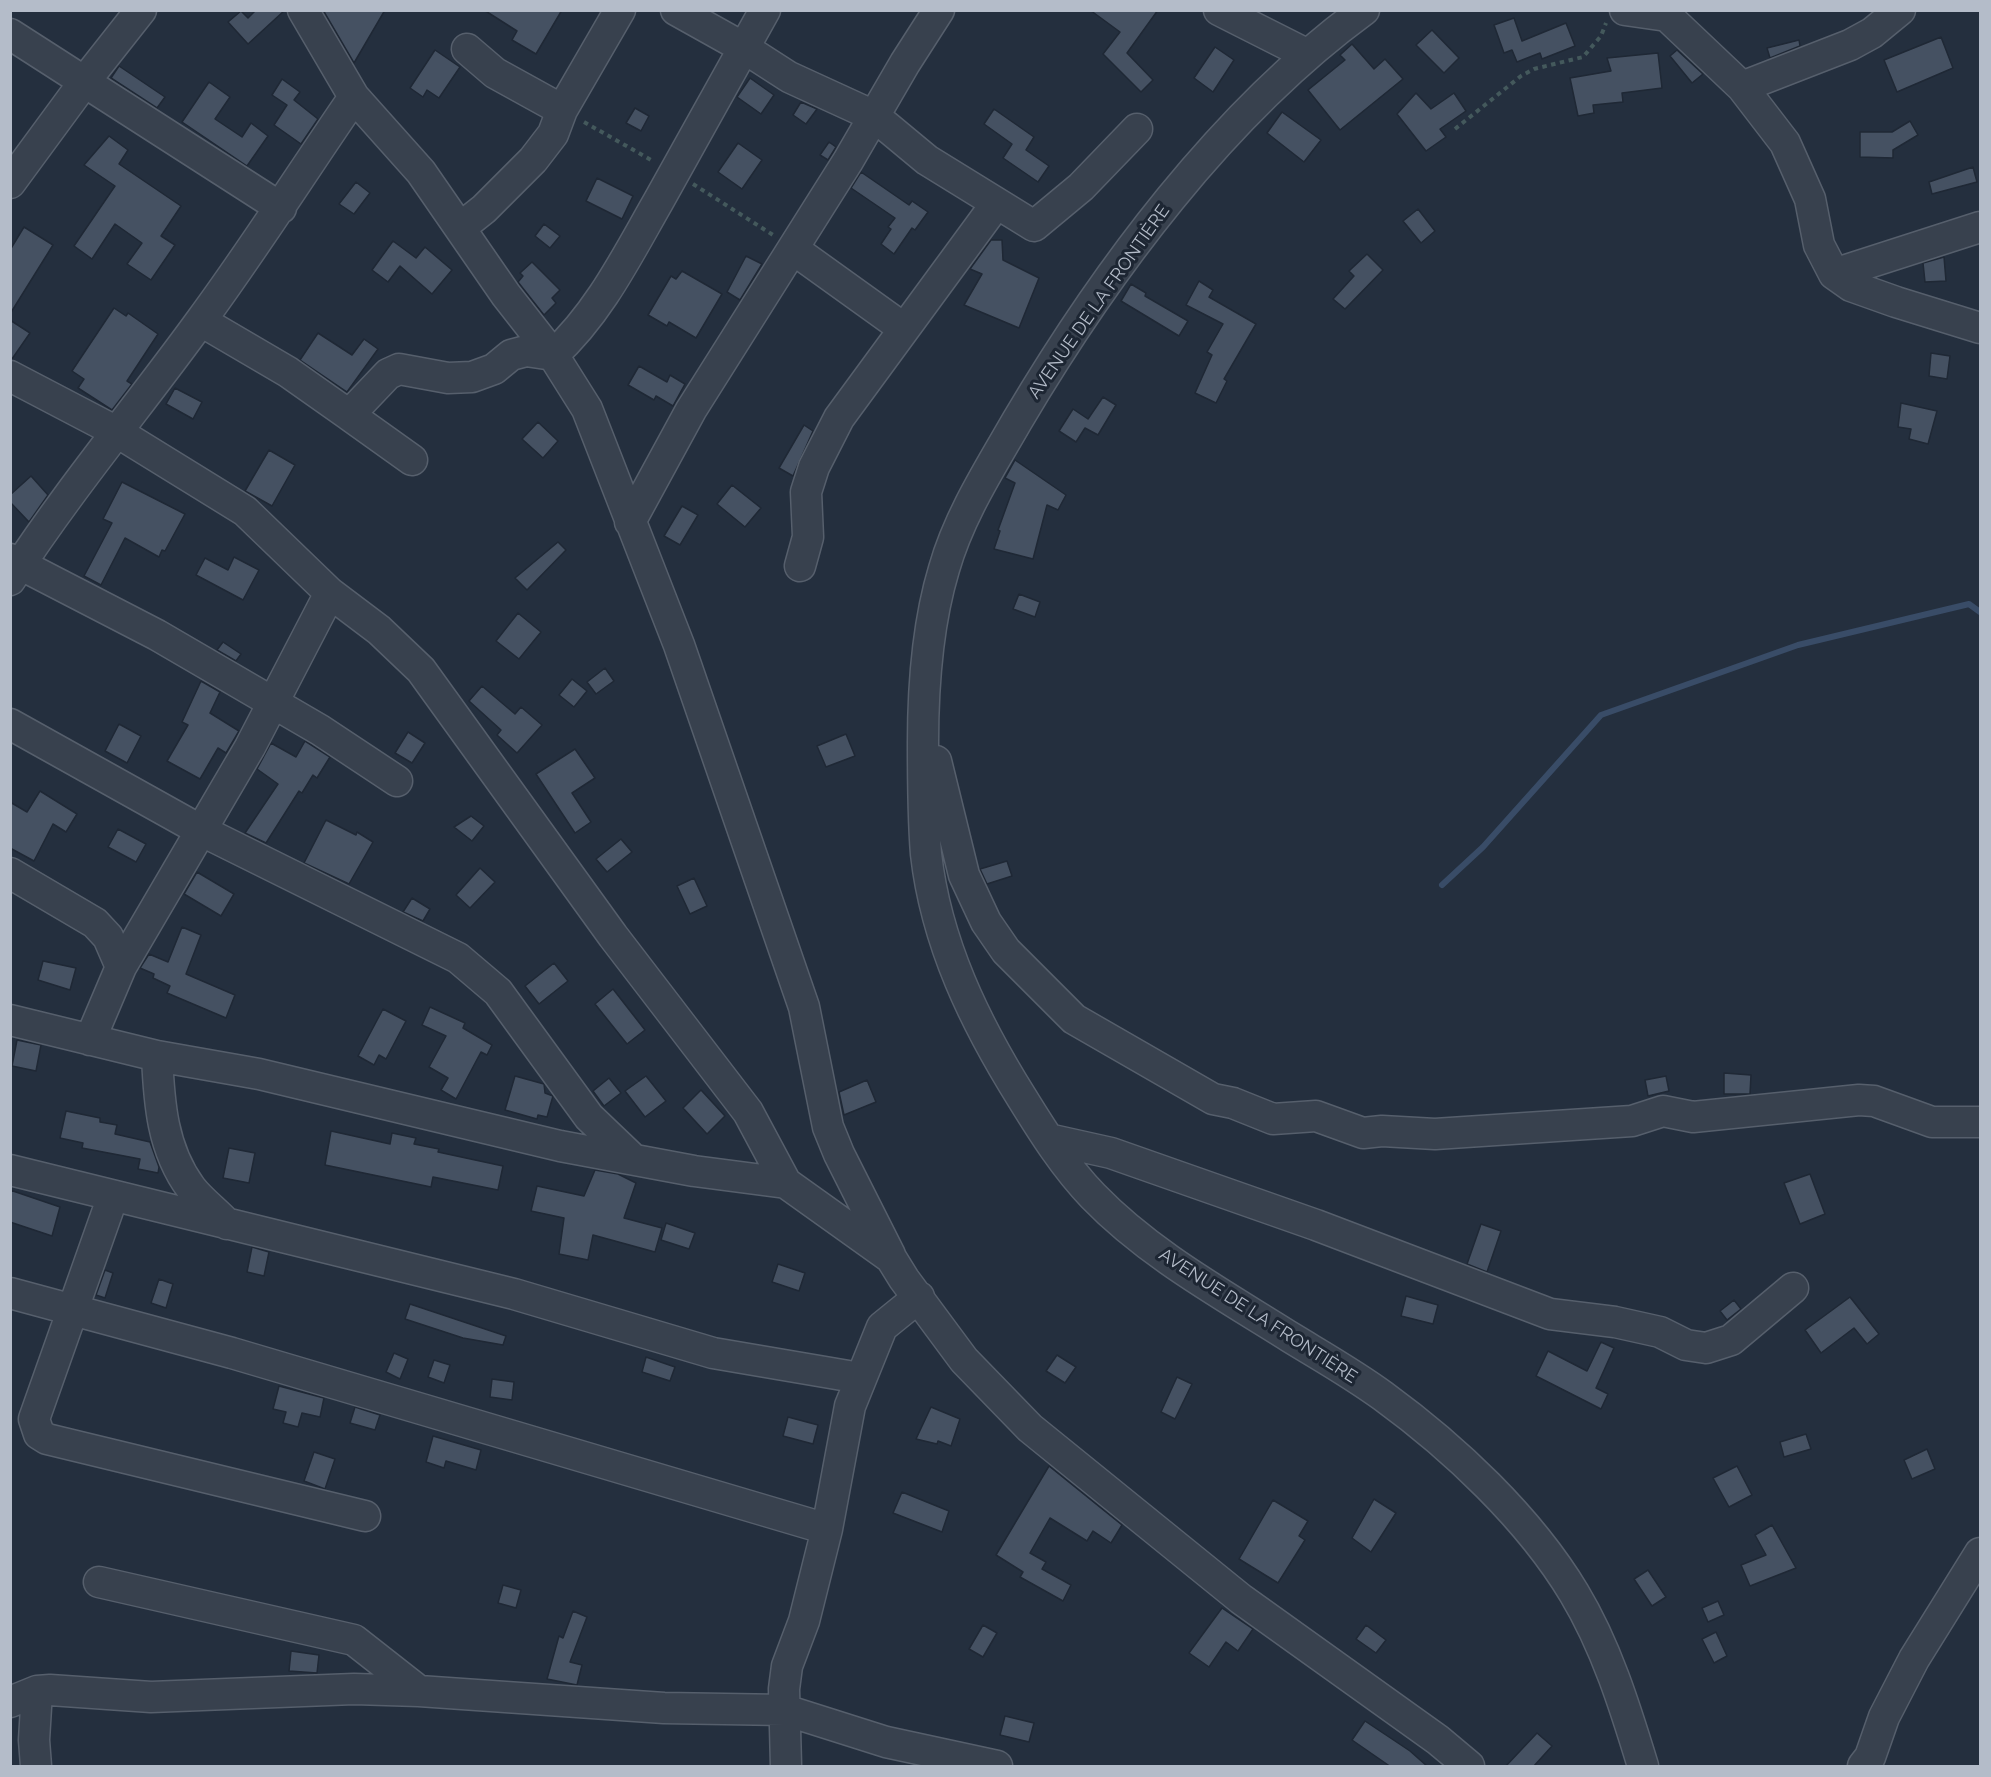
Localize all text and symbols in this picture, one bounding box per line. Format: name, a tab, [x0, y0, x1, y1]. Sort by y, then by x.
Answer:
street label: AVENUE DE LA FRONTIÈRE	[1024, 201, 1174, 403]
street label: AVENUE DE LA FRONTIÈRE	[1155, 1244, 1361, 1388]

